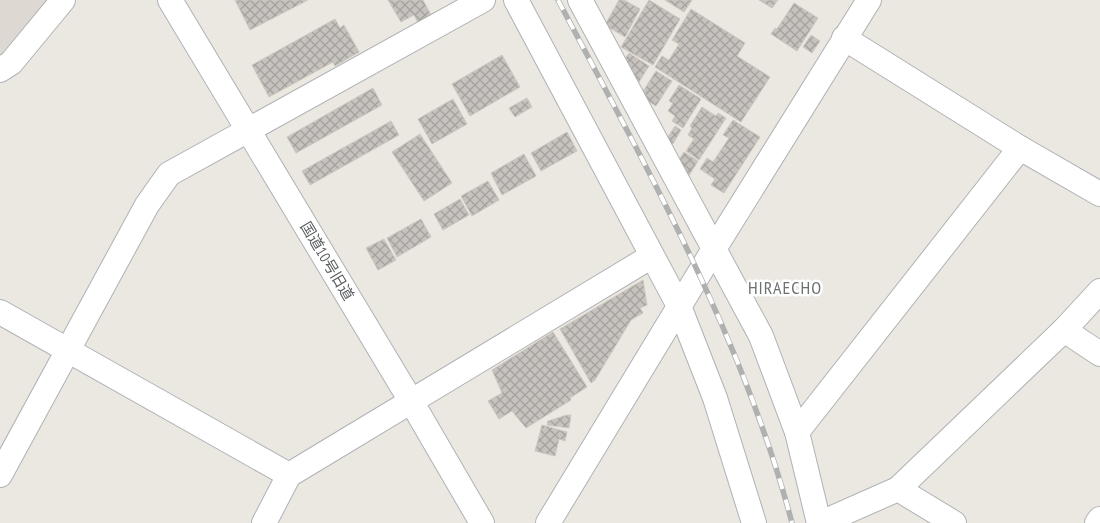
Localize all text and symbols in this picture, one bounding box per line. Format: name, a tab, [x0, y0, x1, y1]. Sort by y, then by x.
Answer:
street label: 国道10号旧道	[296, 218, 358, 304]
district label: HIRAECHO	[748, 276, 822, 299]

